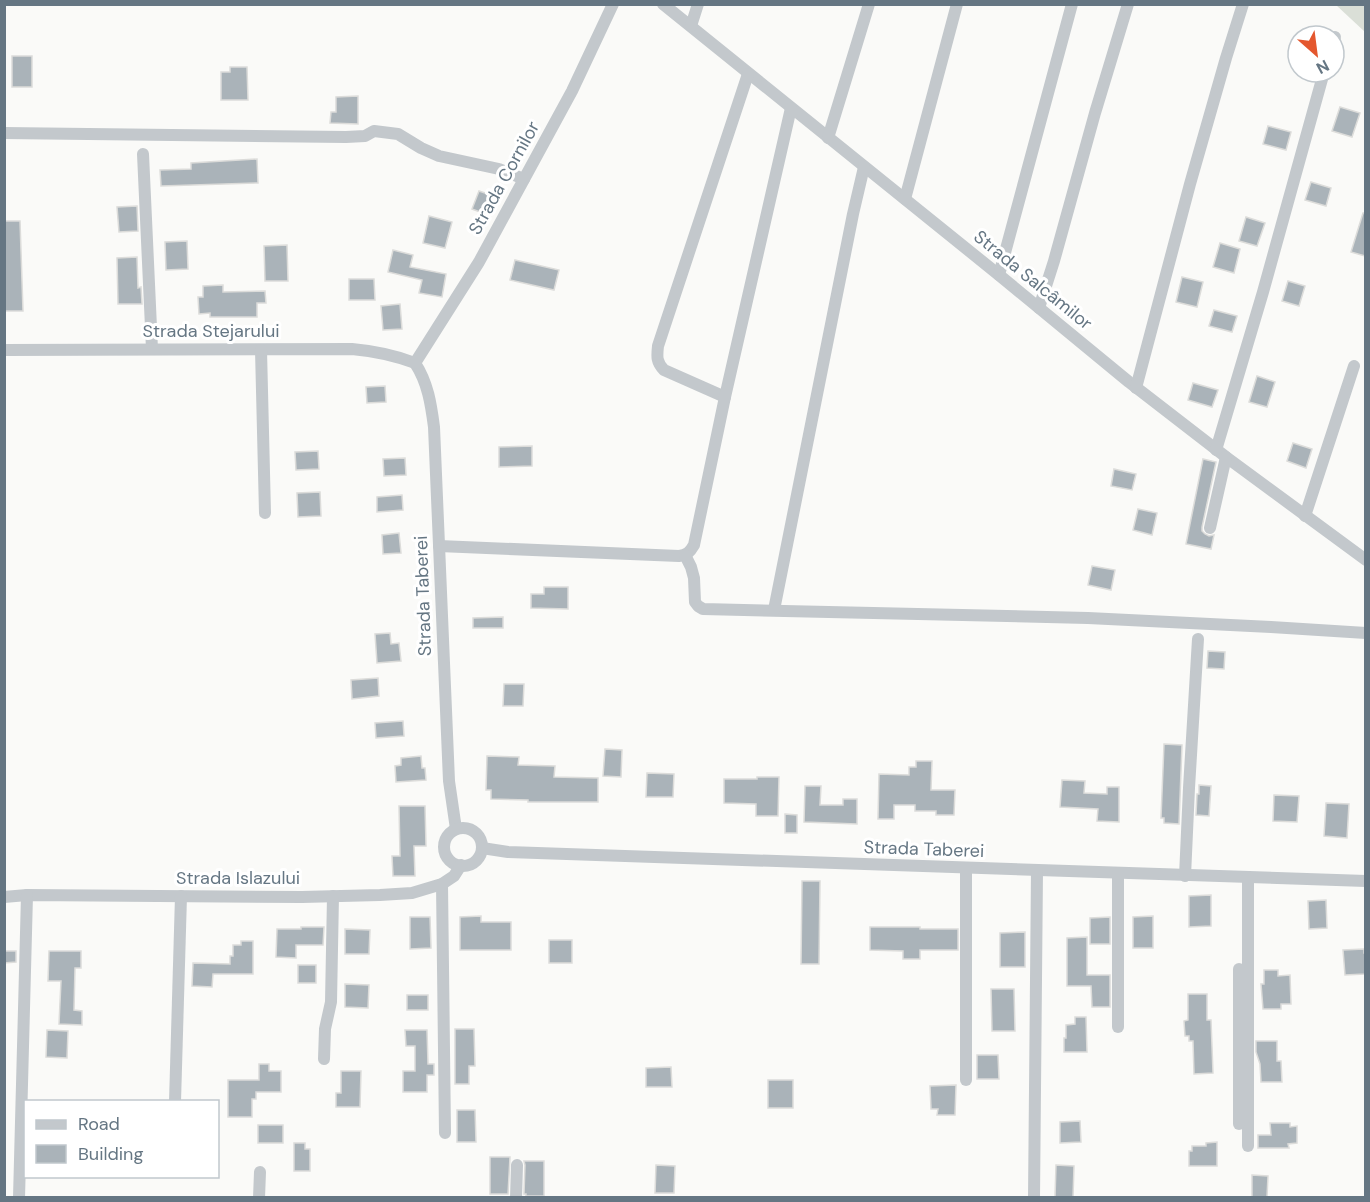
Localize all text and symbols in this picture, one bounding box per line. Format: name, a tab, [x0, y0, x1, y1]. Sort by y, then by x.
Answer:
north arrow	[1286, 24, 1346, 84]
text: N	[1313, 55, 1333, 79]
street label: Strada Cornilor	[463, 117, 545, 239]
street label: Strada Salcâmilor	[969, 225, 1097, 335]
street label: Strada Stejarului	[142, 319, 280, 343]
street label: Strada Taberei	[409, 535, 437, 657]
street label: Strada Taberei	[863, 835, 985, 863]
street label: Strada Islazului	[176, 866, 300, 890]
legend	[24, 1100, 219, 1178]
text: Road	[78, 1112, 120, 1136]
text: Building	[78, 1142, 143, 1166]

